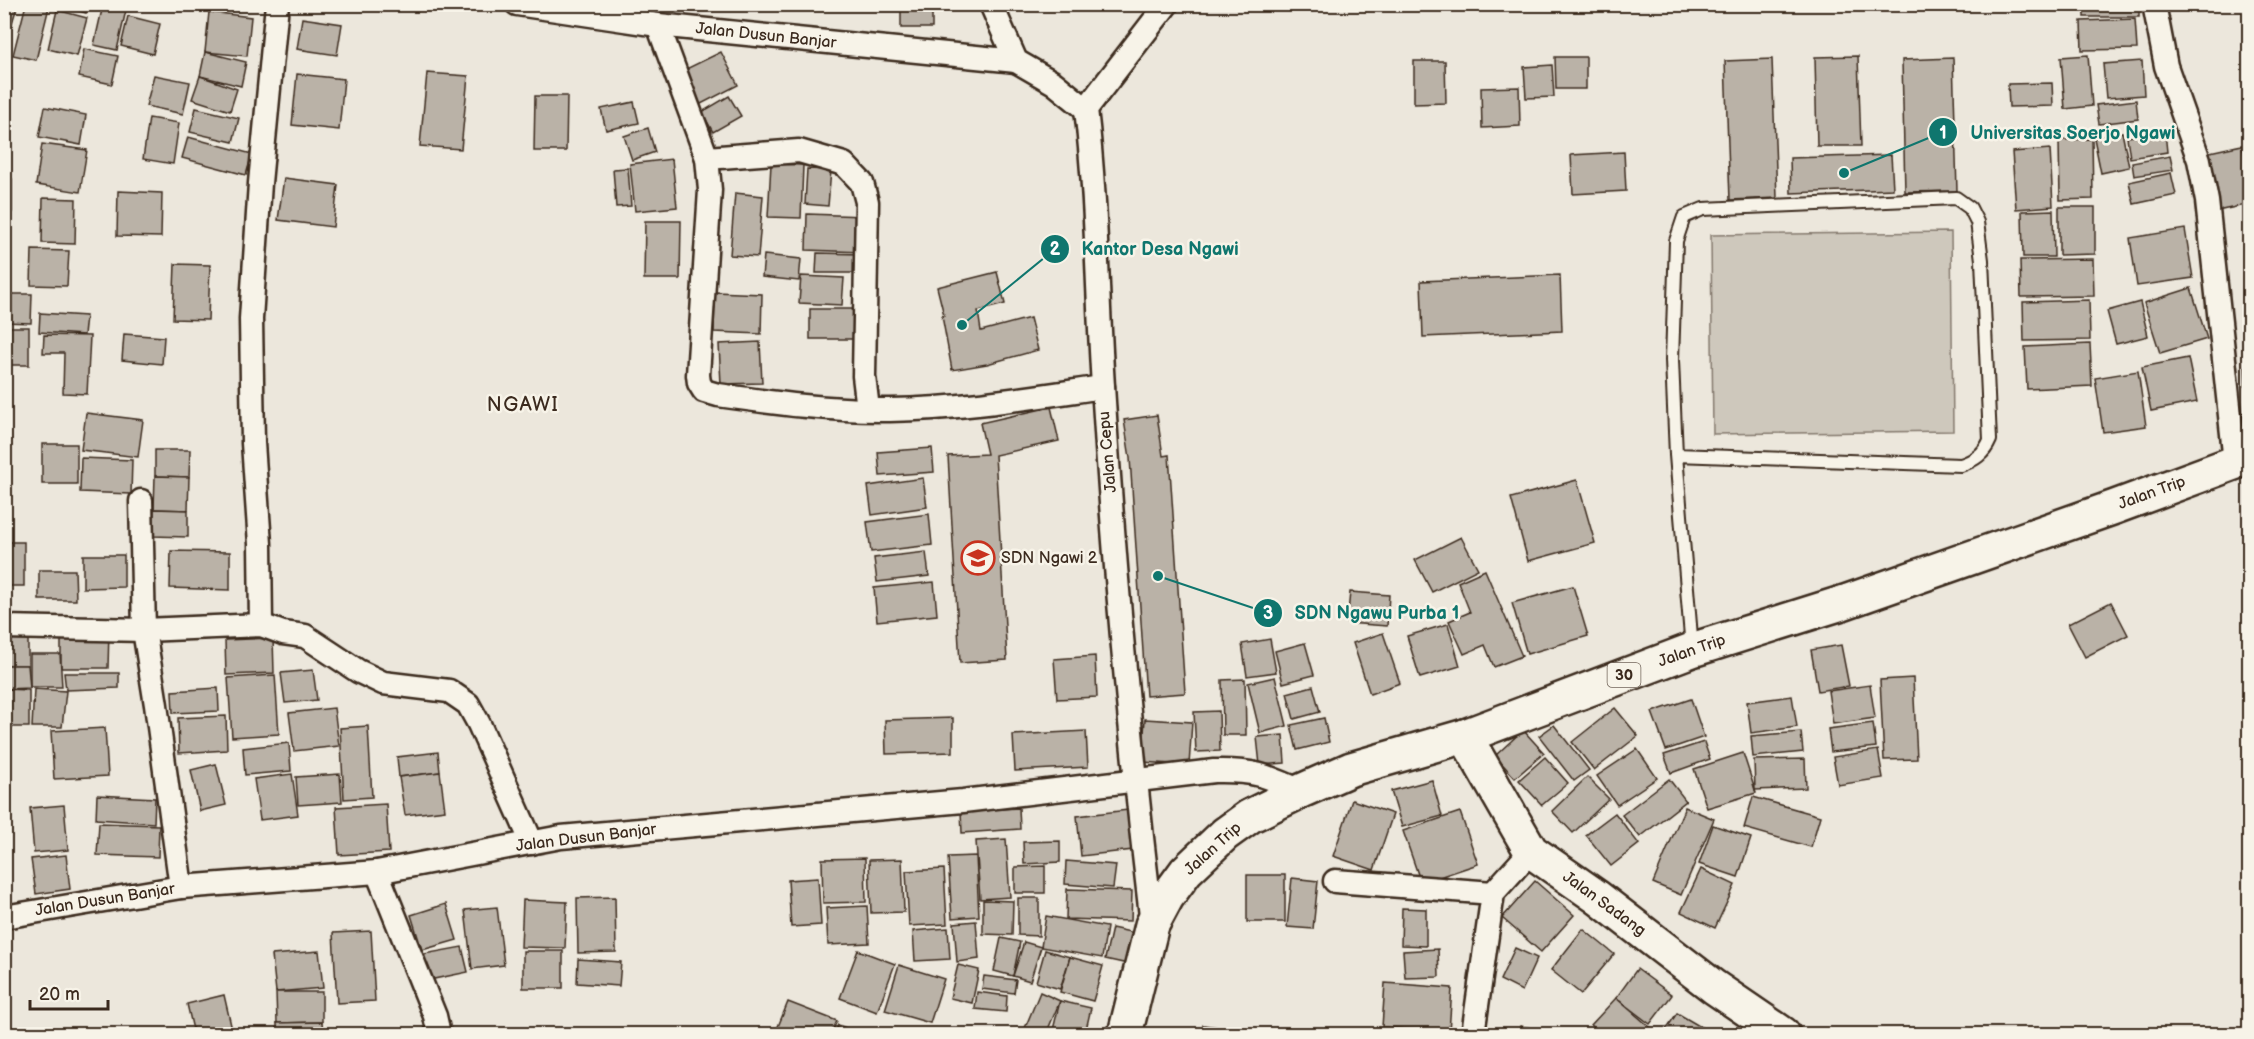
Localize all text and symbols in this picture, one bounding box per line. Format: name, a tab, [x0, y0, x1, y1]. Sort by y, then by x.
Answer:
street label: Jalan Dusun Banjar	[695, 19, 838, 53]
callout: Universitas Soerjo Ngawi	[1928, 114, 2187, 150]
text: 1	[1939, 123, 1947, 144]
text: Universitas Soerjo Ngawi	[1971, 123, 2175, 144]
callout: Kantor Desa Ngawi	[1040, 231, 1251, 267]
text: 2	[1050, 239, 1061, 260]
text: Kantor Desa Ngawi	[1081, 239, 1239, 260]
district label: NGAWI	[487, 393, 559, 417]
street label: Jalan Cepu	[1095, 410, 1121, 494]
street label: Jalan Trip	[2116, 472, 2188, 514]
school or university icon: SDN Ngawi 2	[960, 540, 996, 576]
place label: SDN Ngawi 2	[1001, 549, 1098, 568]
callout: SDN Ngawu Purba 1	[1253, 595, 1471, 631]
text: 3	[1263, 603, 1273, 624]
text: SDN Ngawu Purba 1	[1295, 603, 1459, 624]
street label: Jalan Trip	[1656, 631, 1728, 671]
road number: 30	[1608, 663, 1640, 687]
street label: Jalan Trip	[1181, 818, 1245, 880]
street label: Jalan Dusun Banjar	[515, 820, 658, 856]
street label: Jalan Sadang	[1559, 868, 1649, 940]
street label: Jalan Dusun Banjar	[34, 880, 177, 920]
scale bar	[30, 973, 108, 1011]
text: 20 m	[39, 984, 80, 1005]

